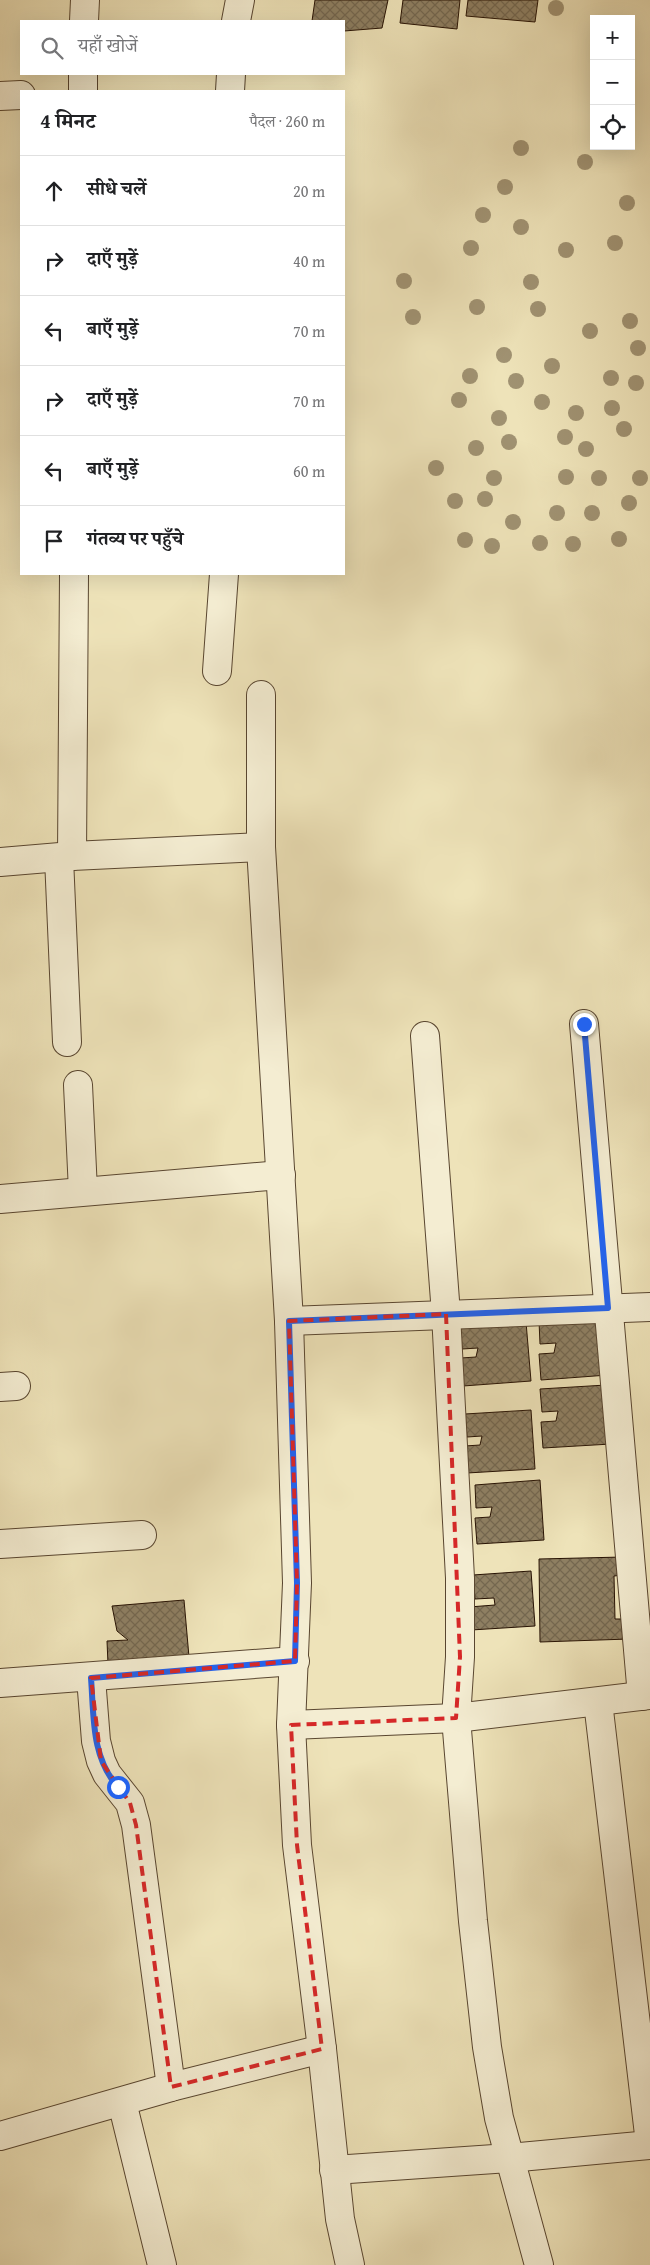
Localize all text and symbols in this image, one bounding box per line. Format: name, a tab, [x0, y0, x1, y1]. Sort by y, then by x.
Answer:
map controls	[590, 15, 635, 150]
button: +	[590, 15, 635, 60]
search box	[20, 20, 345, 75]
text: यहाँ खोजें	[78, 31, 138, 59]
icon: search	[38, 34, 66, 62]
button: −	[590, 60, 635, 105]
text: 4 मिनट	[40, 105, 95, 136]
button: locate	[590, 105, 635, 150]
text: पैदल · 260 m	[249, 109, 325, 133]
text: सीधे चलें	[87, 174, 146, 202]
icon: ahead	[40, 177, 68, 205]
text: 20 m	[293, 179, 325, 203]
text: दाएँ मुड़ें	[87, 244, 138, 272]
icon: right	[40, 247, 68, 275]
text: 40 m	[293, 249, 325, 273]
text: बाएँ मुड़ें	[87, 314, 138, 342]
icon: left	[40, 317, 68, 345]
text: 70 m	[293, 319, 325, 343]
text: दाएँ मुड़ें	[87, 384, 138, 412]
icon: right	[40, 387, 68, 415]
text: 70 m	[293, 389, 325, 413]
text: बाएँ मुड़ें	[87, 454, 138, 482]
icon: left	[40, 457, 68, 485]
text: 60 m	[293, 459, 325, 483]
text: गंतव्य पर पहुँचे	[87, 524, 183, 552]
icon: arrive	[40, 527, 68, 555]
route end	[573, 1013, 596, 1036]
route start	[107, 1776, 130, 1799]

